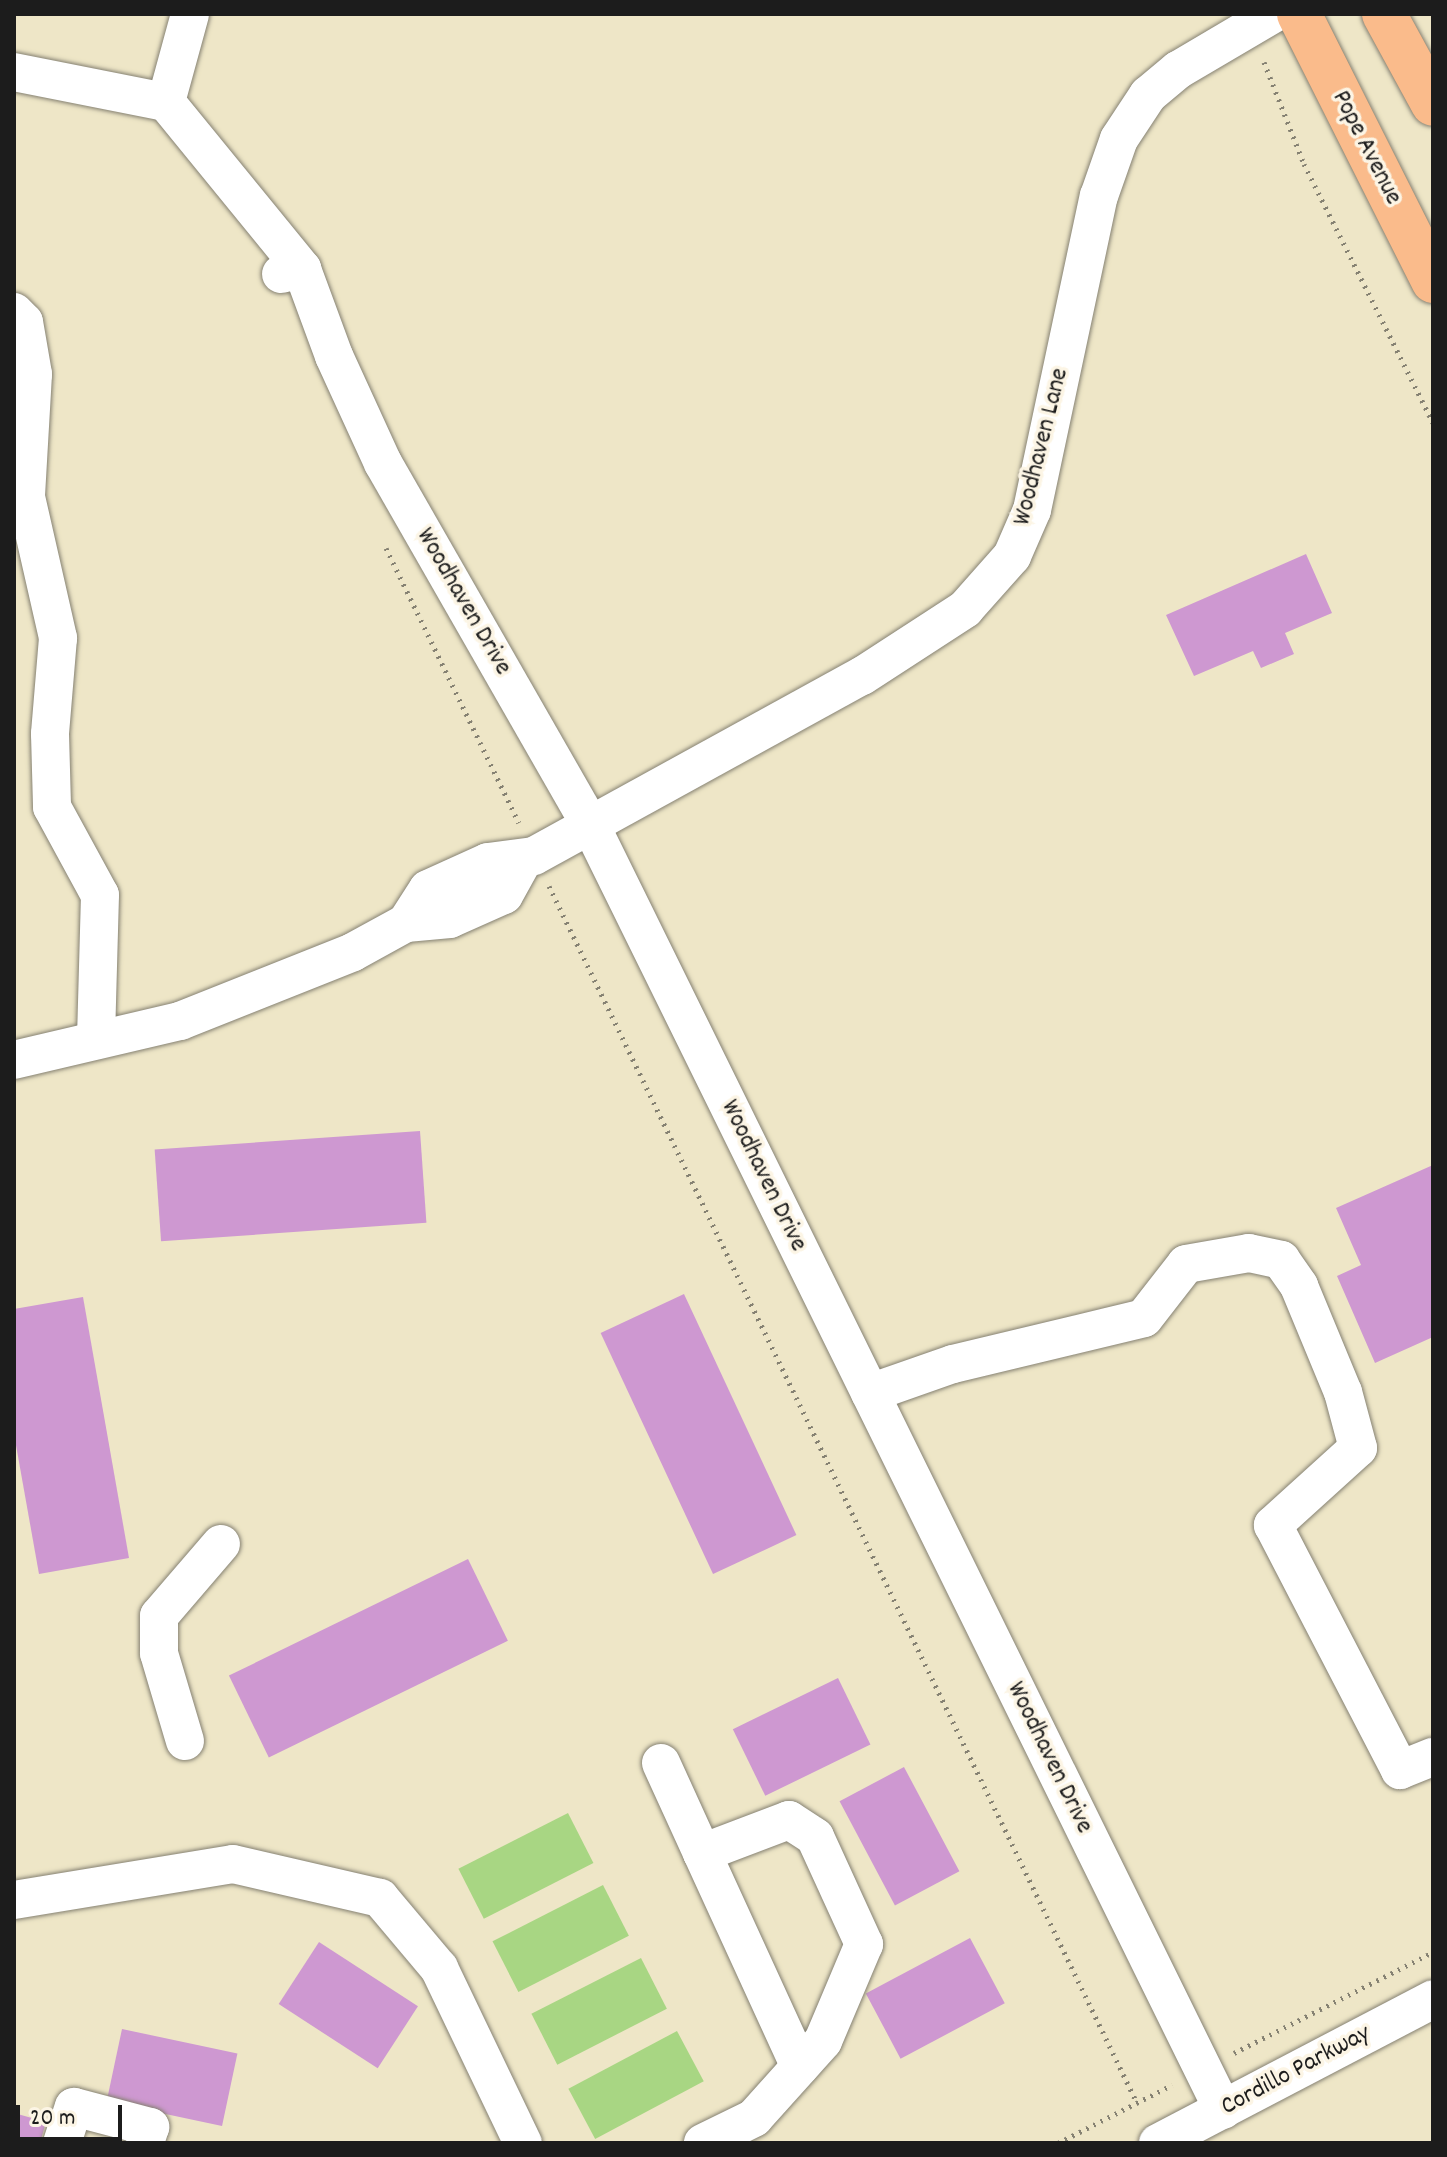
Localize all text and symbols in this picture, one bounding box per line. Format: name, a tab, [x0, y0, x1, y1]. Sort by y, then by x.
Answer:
street label: Pope Avenue	[1324, 86, 1408, 210]
street label: Woodhaven Lane	[1007, 365, 1077, 529]
street label: Woodhaven Drive	[408, 523, 518, 681]
street label: Woodhaven Drive	[713, 1095, 813, 1257]
street label: Woodhaven Drive	[999, 1677, 1099, 1839]
street label: Cordillo Parkway	[1216, 2019, 1376, 2123]
scale bar	[20, 2089, 126, 2139]
text: 20 m	[30, 2102, 76, 2136]

